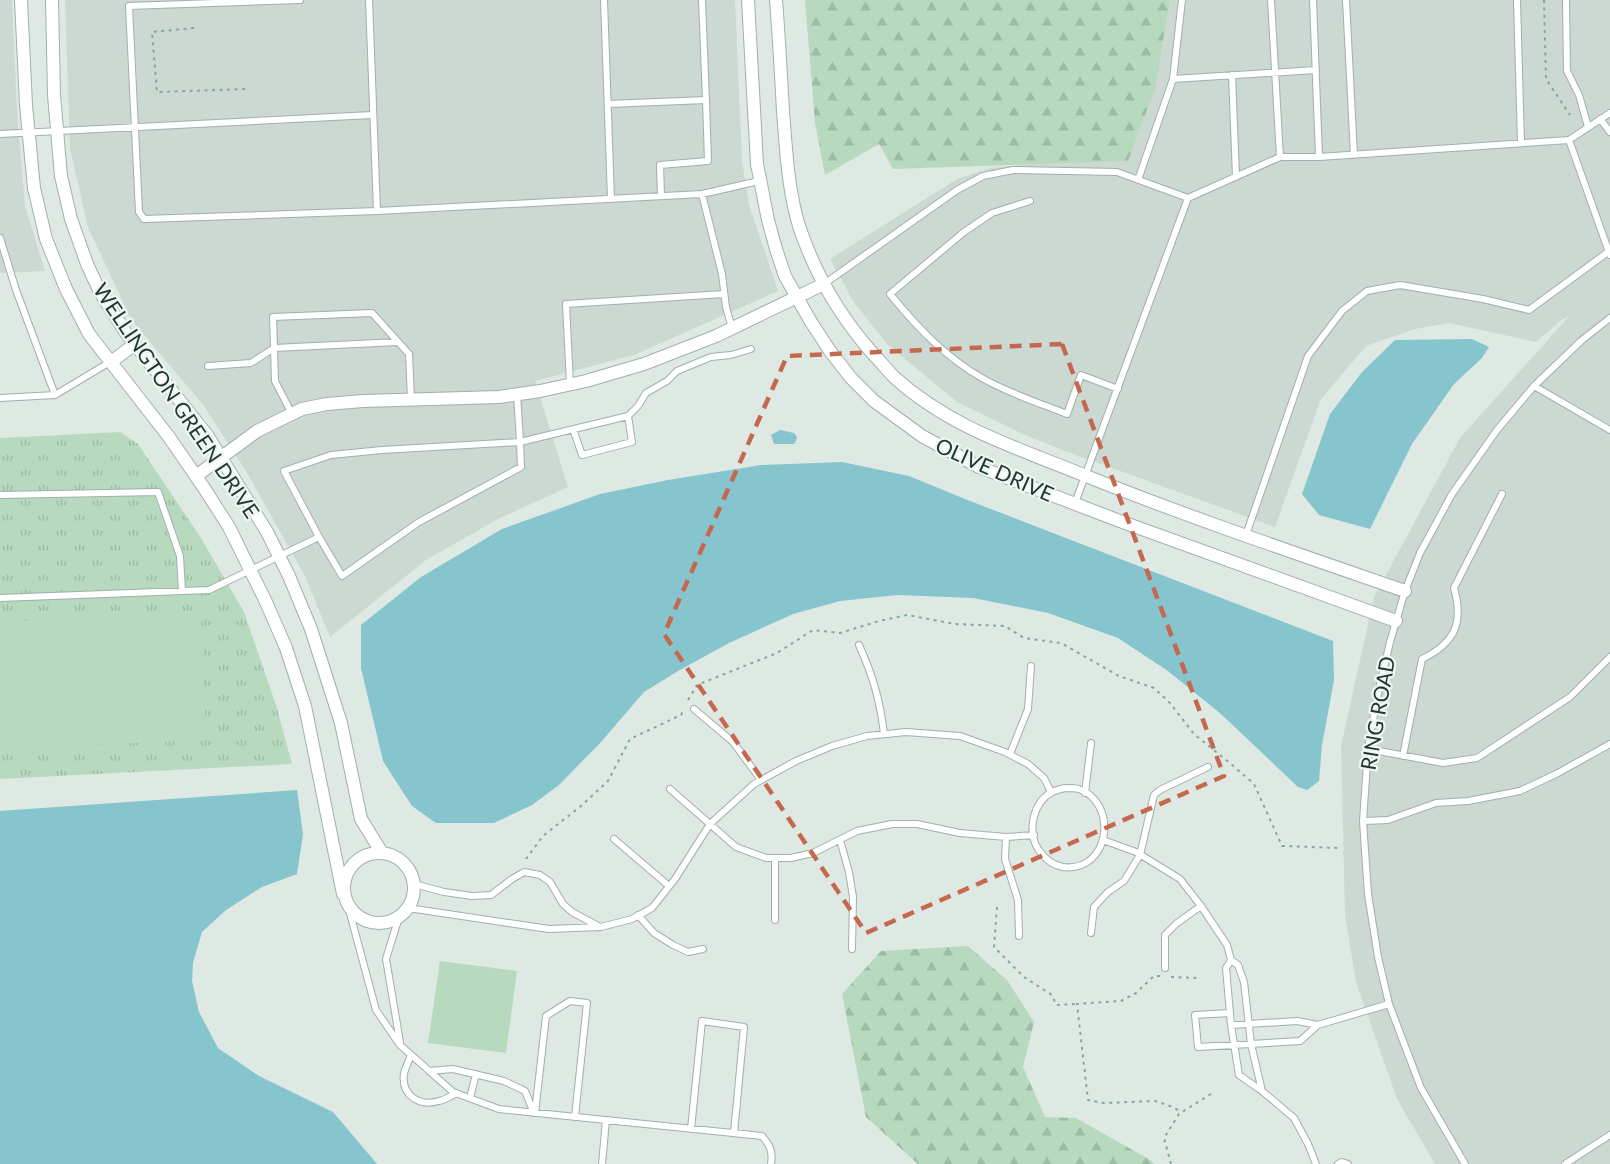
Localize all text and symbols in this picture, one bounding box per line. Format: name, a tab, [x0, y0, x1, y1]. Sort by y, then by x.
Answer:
street label: WELLINGTON GREEN DRIVE	[89, 278, 265, 522]
street label: OLIVE DRIVE	[932, 432, 1058, 506]
street label: RING ROAD	[1355, 654, 1399, 772]

